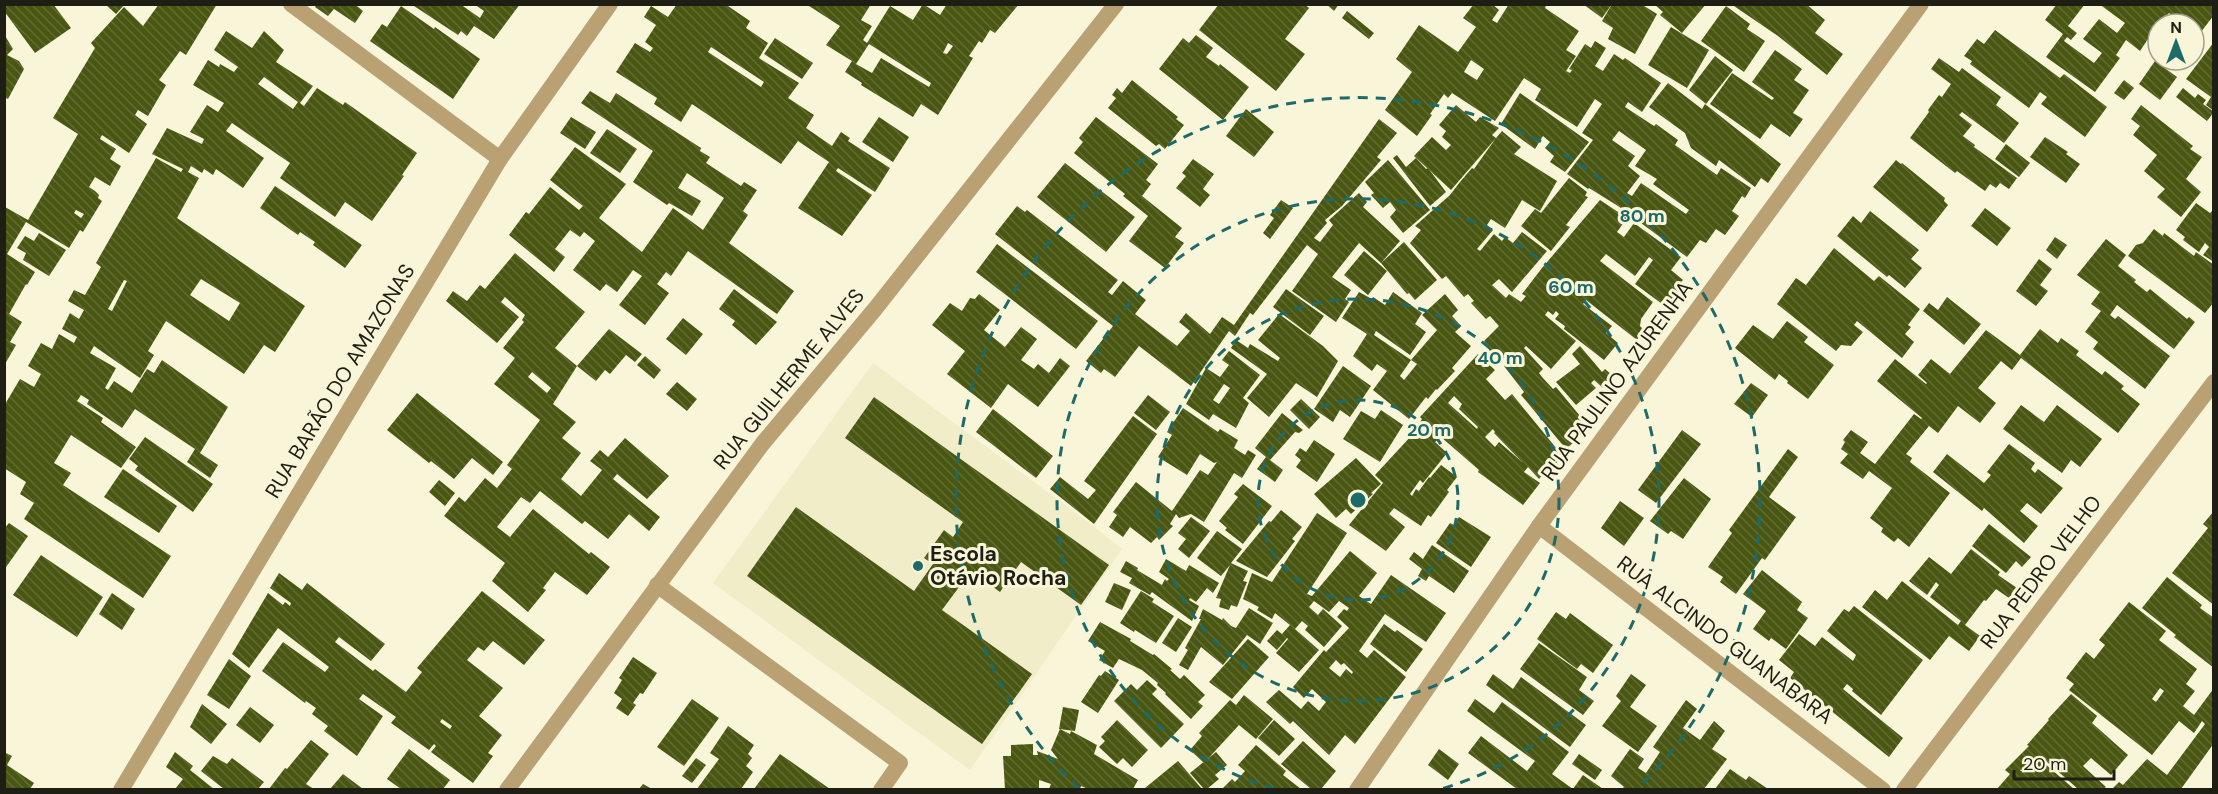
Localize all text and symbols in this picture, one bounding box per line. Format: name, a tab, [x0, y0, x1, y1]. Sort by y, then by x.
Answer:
north arrow	[2146, 12, 2206, 72]
text: N	[2170, 17, 2182, 38]
text: 80 m	[1619, 204, 1665, 228]
street label: RUA BARÃO DO AMAZONAS	[259, 259, 421, 503]
street label: RUA PAULINO AZURENHA	[1535, 275, 1699, 487]
text: 60 m	[1548, 275, 1594, 299]
street label: RUA GUILHERME ALVES	[707, 283, 871, 475]
text: 40 m	[1477, 346, 1523, 370]
text: 20 m	[1407, 418, 1451, 442]
centre of rings	[1348, 490, 1368, 510]
street label: RUA PEDRO VELHO	[1974, 490, 2108, 654]
place label: Escola Otávio Rocha	[930, 540, 1066, 592]
street label: RUA ALCINDO GUANABARA	[1611, 549, 1839, 731]
marker: Escola Otávio Rocha	[911, 559, 925, 573]
scale bar	[2014, 743, 2114, 781]
text: 20 m	[2023, 752, 2066, 776]

